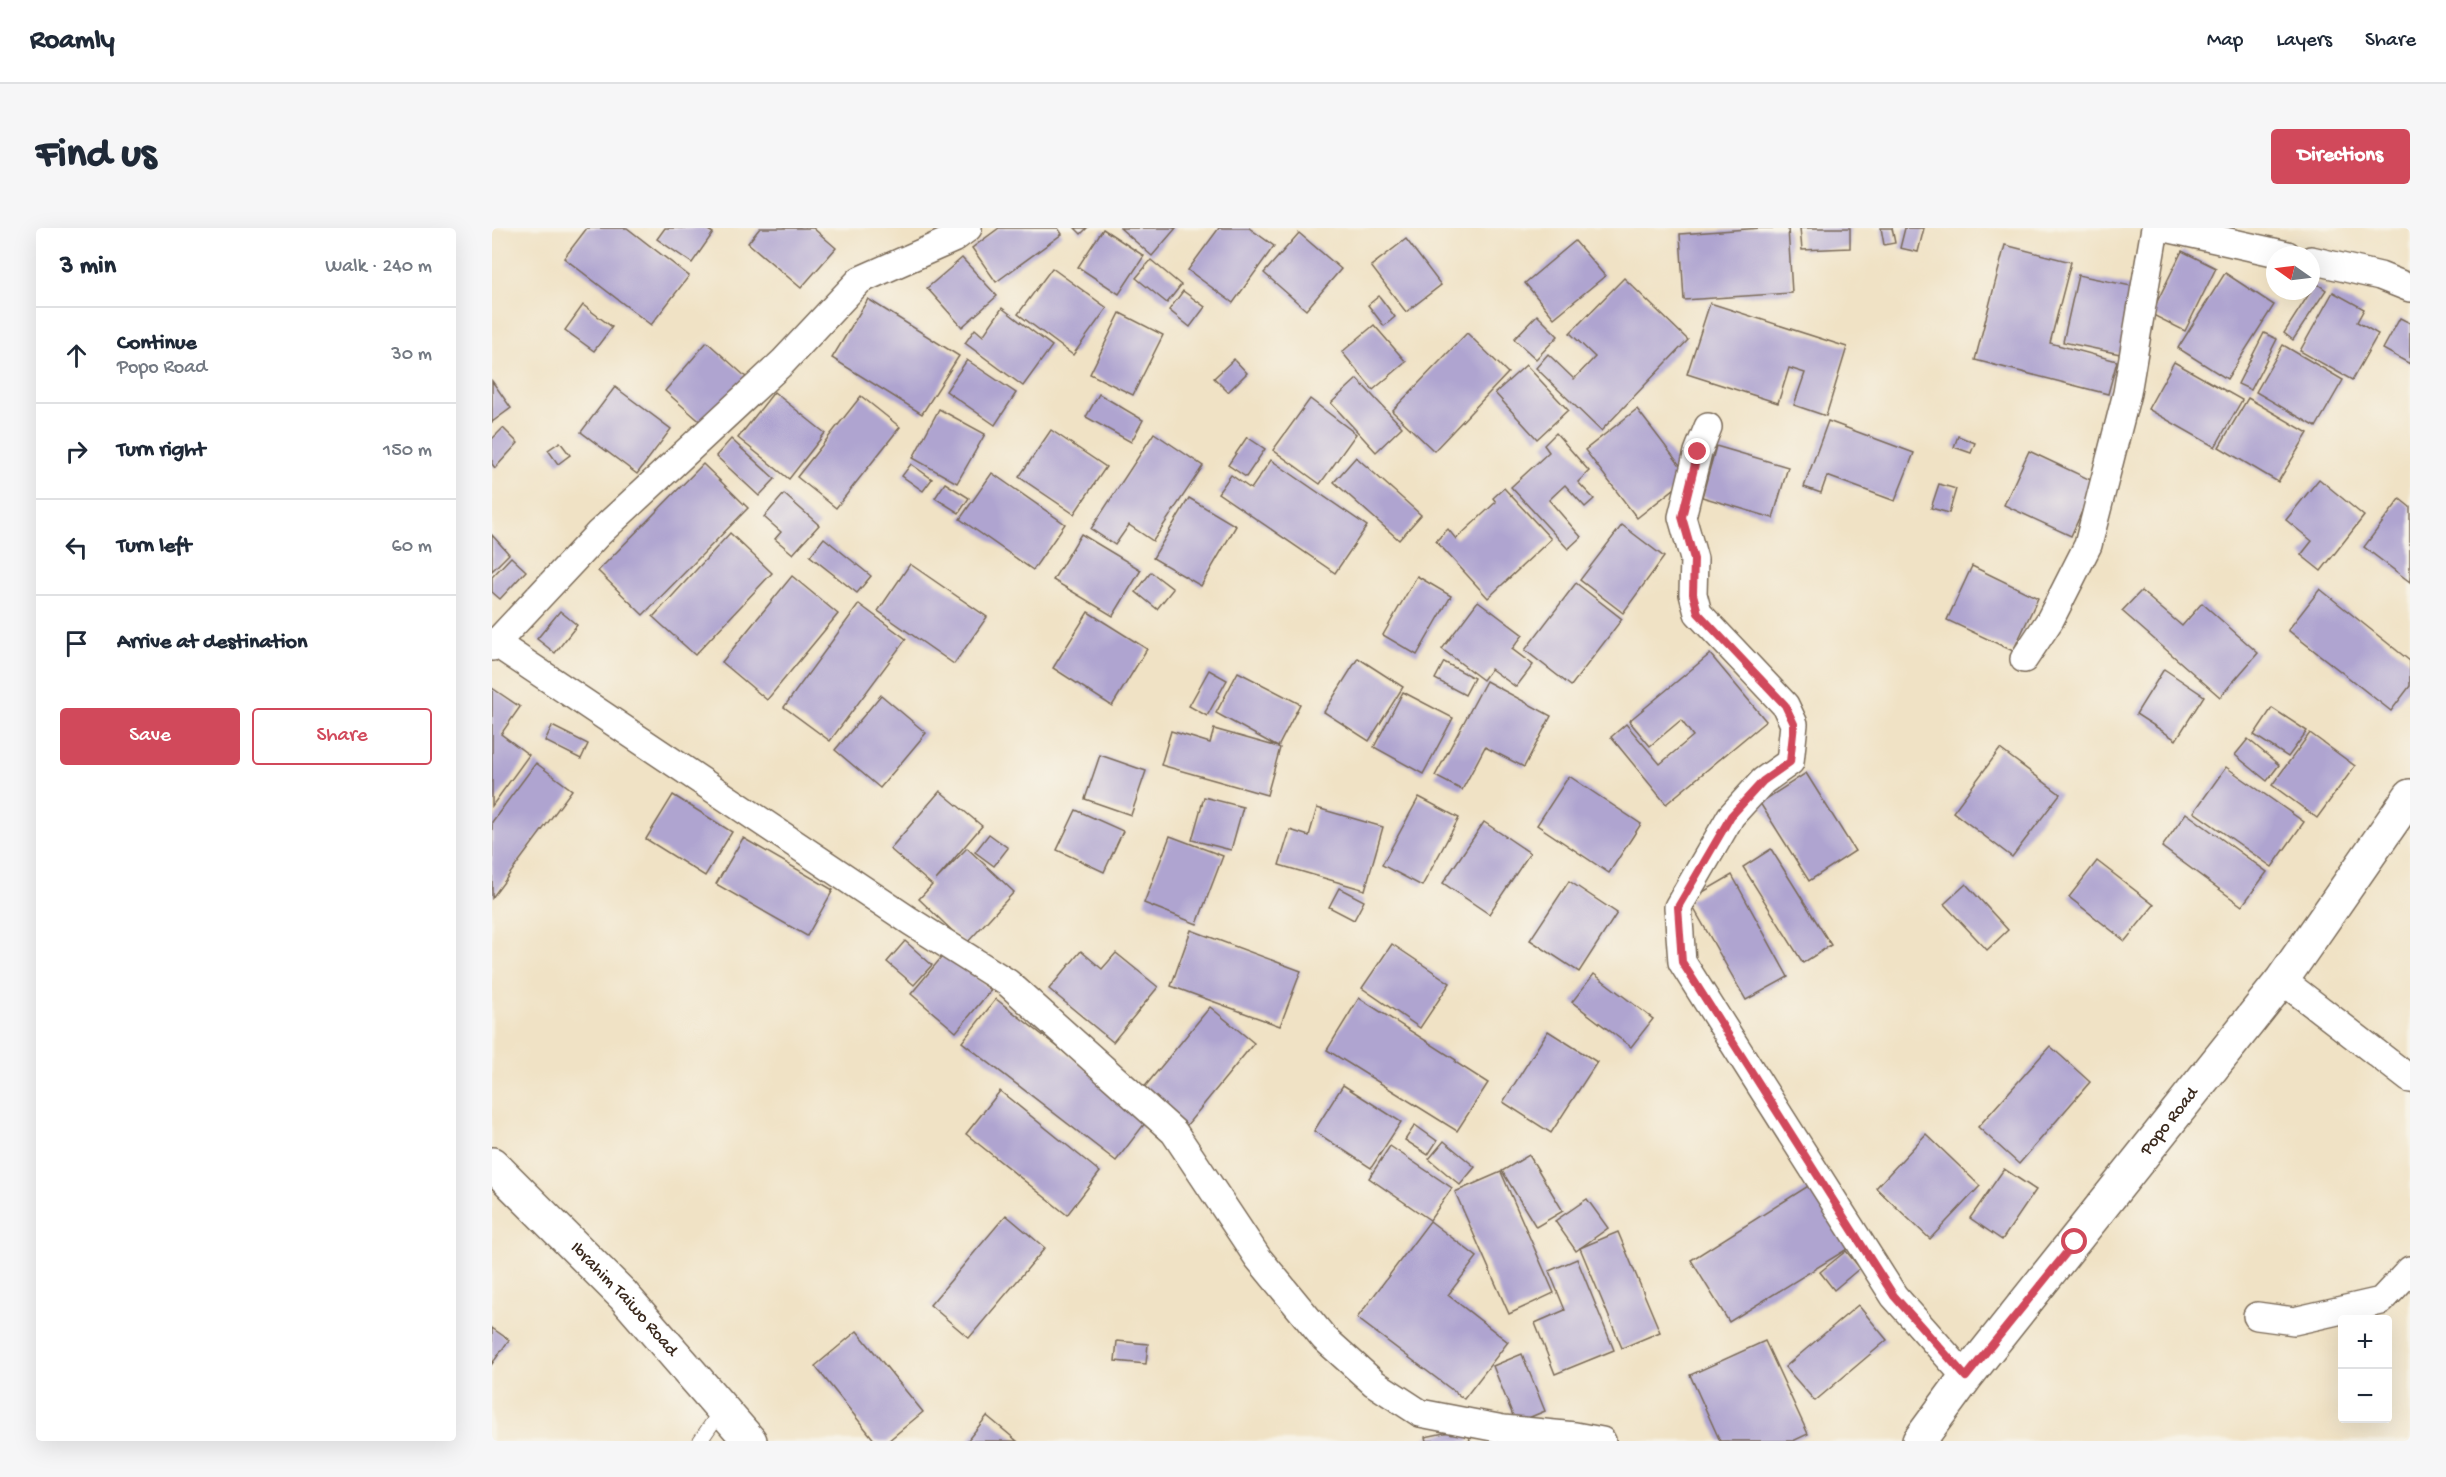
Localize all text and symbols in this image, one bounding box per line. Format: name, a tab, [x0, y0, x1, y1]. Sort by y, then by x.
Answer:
text: Roamly	[30, 25, 115, 58]
text: Map	[2207, 29, 2243, 54]
text: Layers	[2276, 29, 2332, 54]
text: Share	[2365, 29, 2416, 54]
button: Directions	[2271, 129, 2410, 184]
text: Find us	[36, 132, 156, 181]
north arrow	[2266, 246, 2320, 300]
text: 3 min	[60, 252, 116, 283]
text: Walk · 240 m	[325, 256, 432, 279]
text: Continue	[117, 331, 197, 357]
icon: ahead	[60, 339, 93, 372]
text: 30 m	[391, 344, 432, 367]
text: Popo Road	[117, 357, 207, 380]
icon: right	[60, 435, 93, 468]
text: Turn right	[117, 438, 205, 464]
route end	[1684, 438, 1710, 464]
text: 150 m	[383, 440, 432, 463]
icon: left	[60, 531, 93, 564]
text: Turn left	[117, 534, 191, 560]
text: 60 m	[392, 536, 432, 559]
icon: arrive	[60, 627, 93, 660]
text: Arrive at destination	[117, 630, 307, 656]
button: Save	[60, 708, 240, 765]
button: Share	[252, 708, 432, 765]
street label: Popo Road	[2135, 1082, 2204, 1161]
route start	[2061, 1228, 2087, 1254]
street label: Ibrahim Taiwo Road	[566, 1238, 683, 1362]
map controls	[2338, 1315, 2392, 1423]
button: +	[2338, 1315, 2392, 1369]
button: −	[2338, 1369, 2392, 1423]

